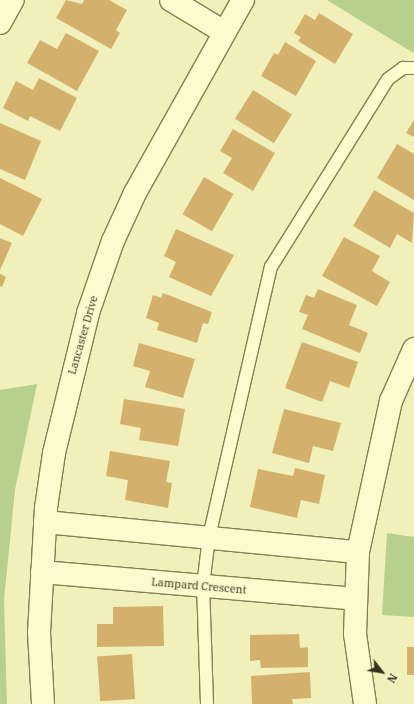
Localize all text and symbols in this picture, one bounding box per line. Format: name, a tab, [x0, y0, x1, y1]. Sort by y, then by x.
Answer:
street label: Lancaster Drive	[65, 294, 101, 376]
street label: Lampard Crescent	[151, 575, 247, 597]
north arrow	[362, 652, 402, 692]
text: N	[384, 671, 401, 686]

